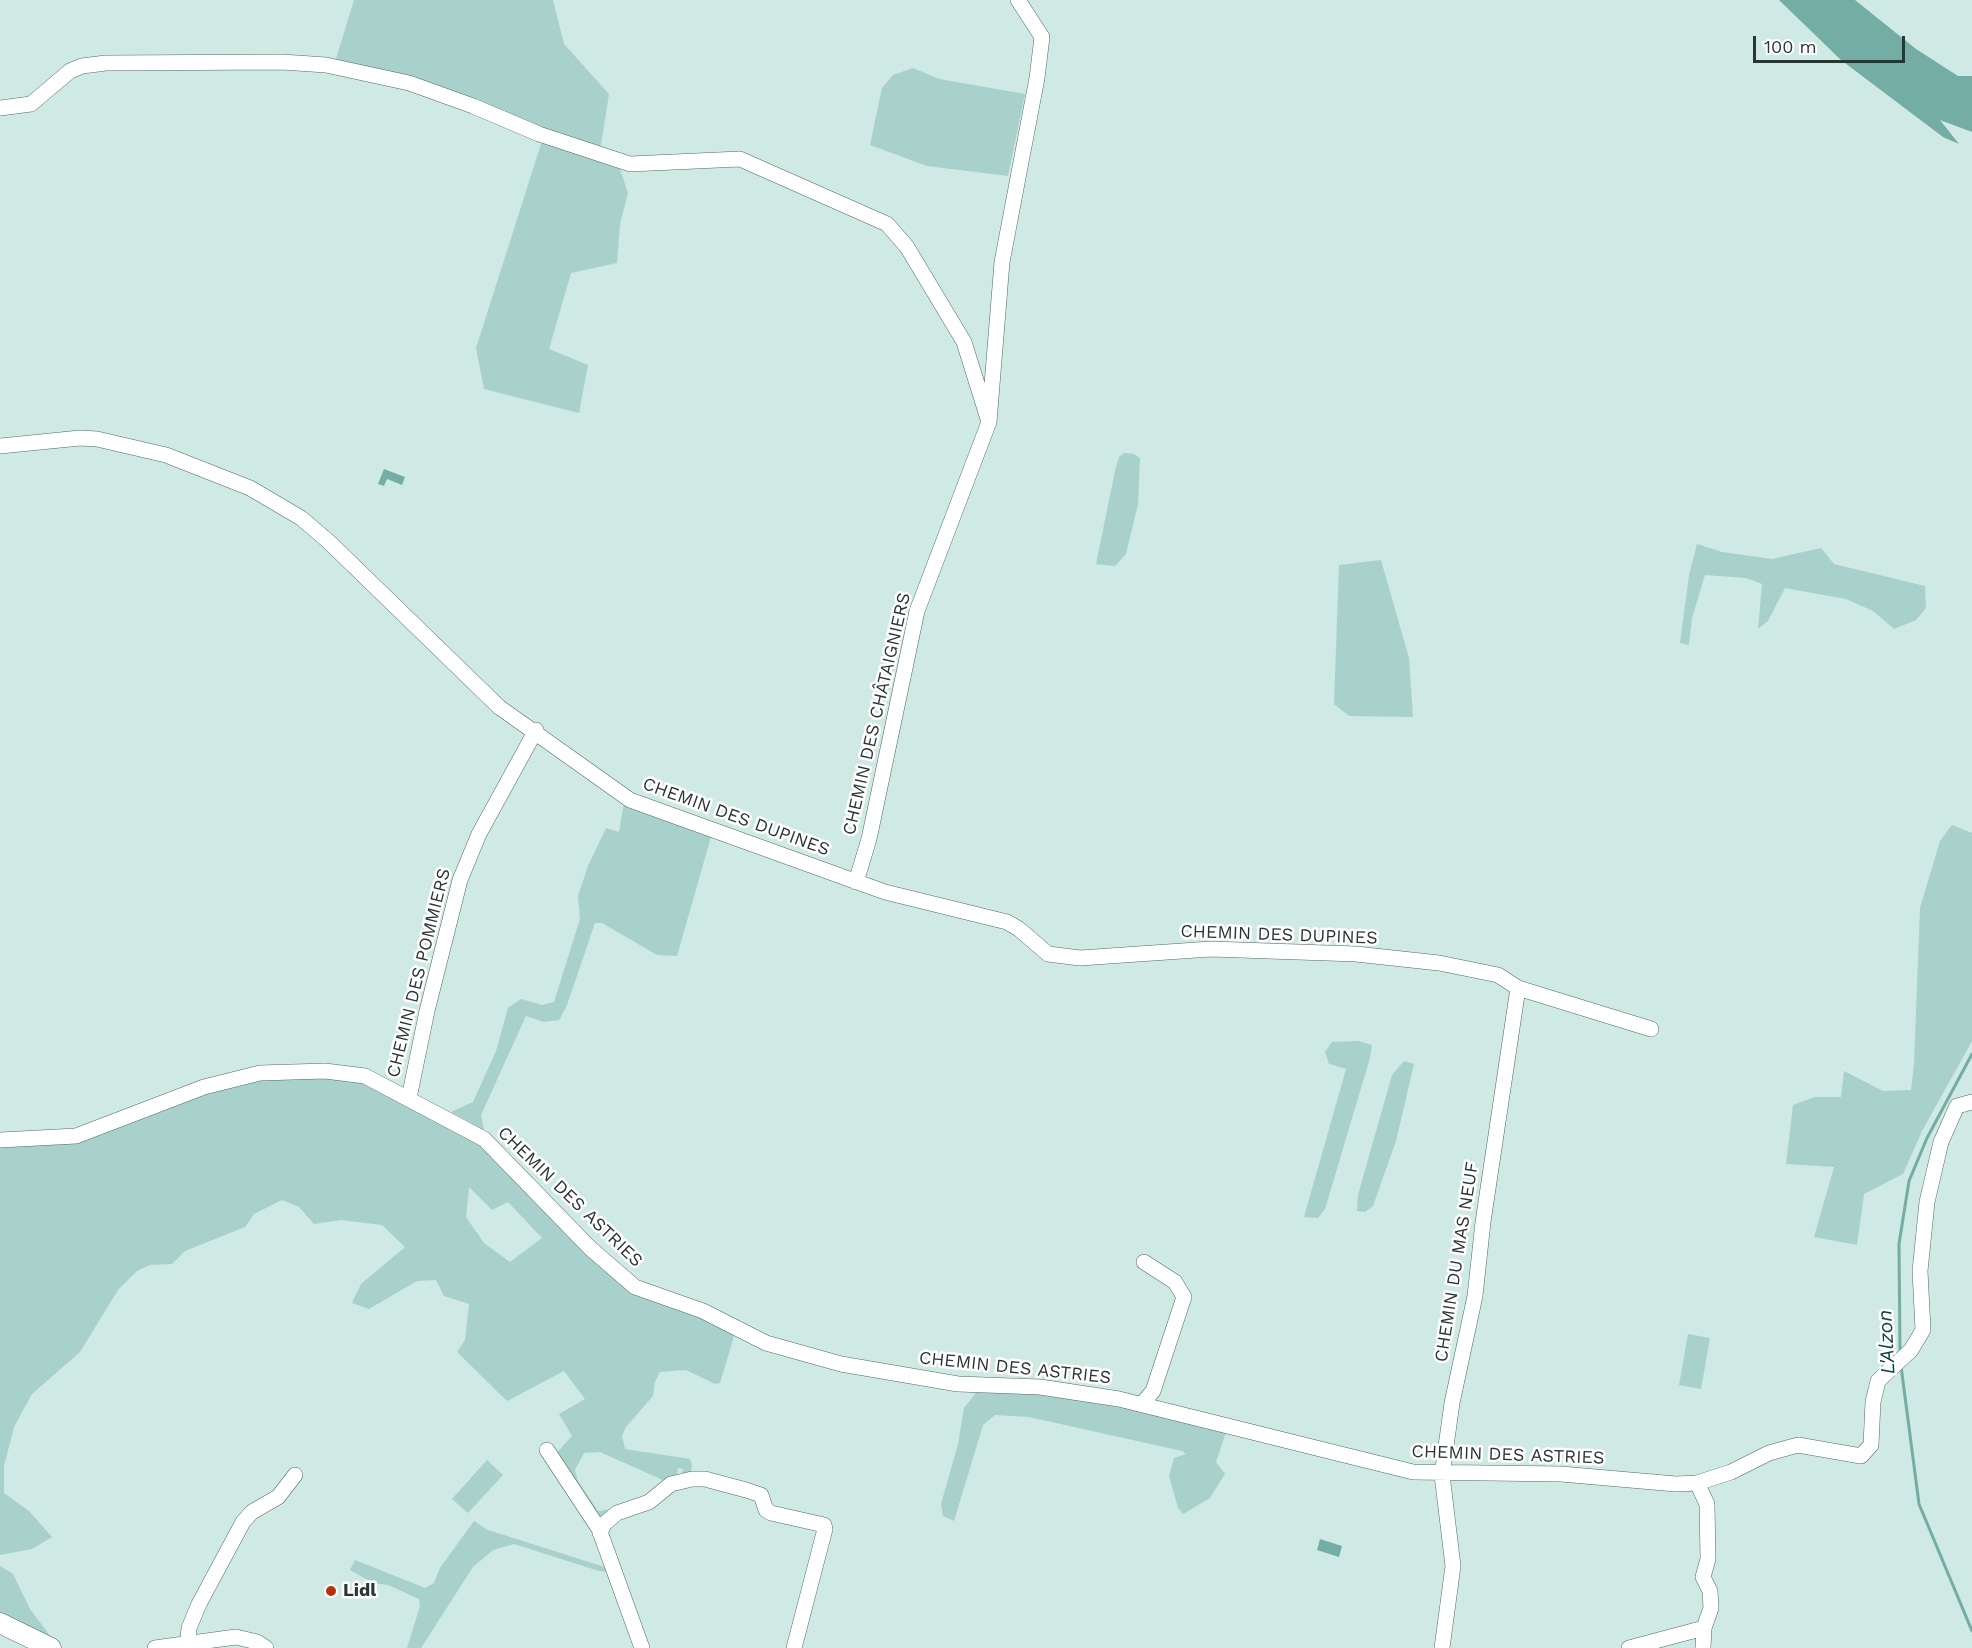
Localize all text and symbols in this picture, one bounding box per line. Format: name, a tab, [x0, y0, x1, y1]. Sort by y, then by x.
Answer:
scale bar	[1756, 24, 1908, 62]
text: 100 m	[1764, 36, 1817, 57]
street label: CHEMIN DES CHÂTAIGNIERS	[839, 591, 915, 837]
street label: CHEMIN DES DUPINES	[640, 773, 832, 861]
street label: CHEMIN DES POMMIERS	[383, 866, 455, 1080]
street label: CHEMIN DES DUPINES	[1180, 921, 1378, 949]
street label: CHEMIN DES ASTRIES	[493, 1122, 647, 1272]
street label: CHEMIN DU MAS NEUF	[1431, 1160, 1483, 1364]
water label: L'Alzon	[1873, 1309, 1901, 1375]
street label: CHEMIN DES ASTRIES	[918, 1347, 1112, 1389]
street label: CHEMIN DES ASTRIES	[1411, 1441, 1605, 1469]
place label: Lidl	[343, 1580, 376, 1602]
marker: Lidl	[324, 1584, 338, 1598]

